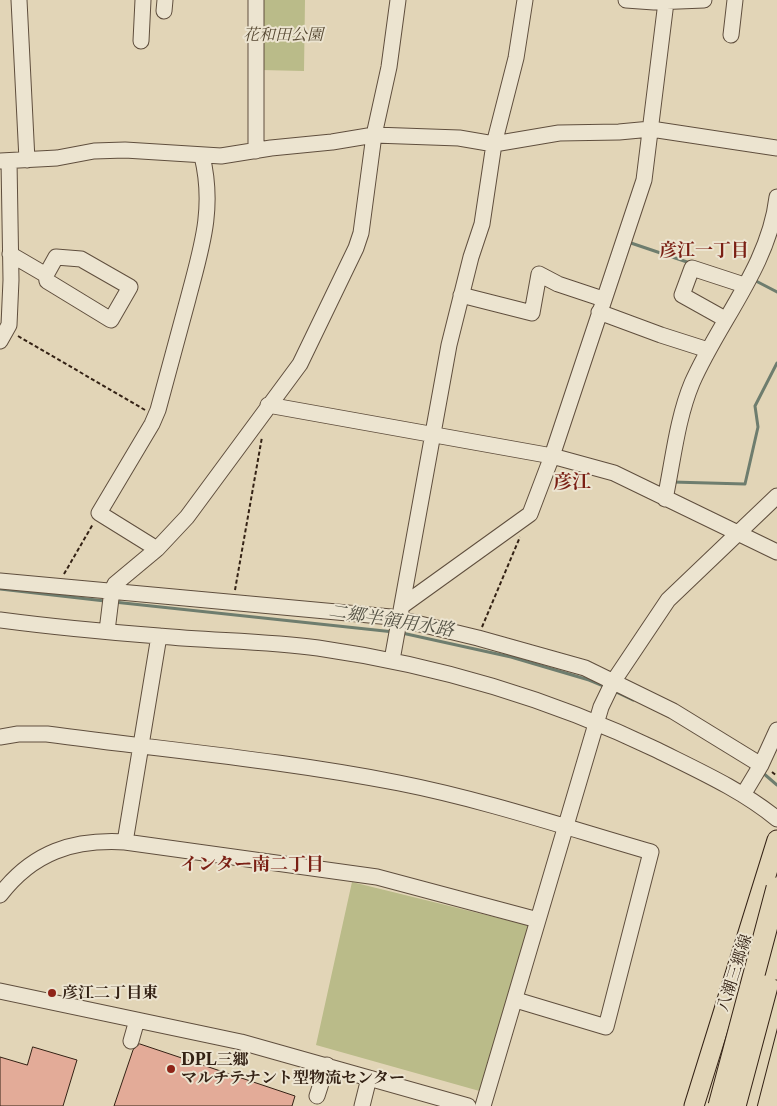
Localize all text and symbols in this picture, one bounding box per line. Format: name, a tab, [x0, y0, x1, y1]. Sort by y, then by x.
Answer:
park label: 花和田公園	[243, 25, 323, 45]
district label: 彦江一丁目	[659, 240, 749, 262]
district label: 彦江	[553, 472, 591, 494]
water label: 二郷半領用水路	[327, 600, 455, 642]
district label: インター南二丁目	[180, 854, 324, 876]
street label: 八潮三郷線	[714, 932, 756, 1014]
place label: 彦江二丁目東	[62, 983, 158, 1003]
marker: 彦江二丁目東	[46, 987, 58, 999]
place label: DPL三郷 マルチテナント型物流センター	[181, 1050, 405, 1088]
marker: DPL三郷 マルチテナント型物流センター	[165, 1063, 177, 1075]

